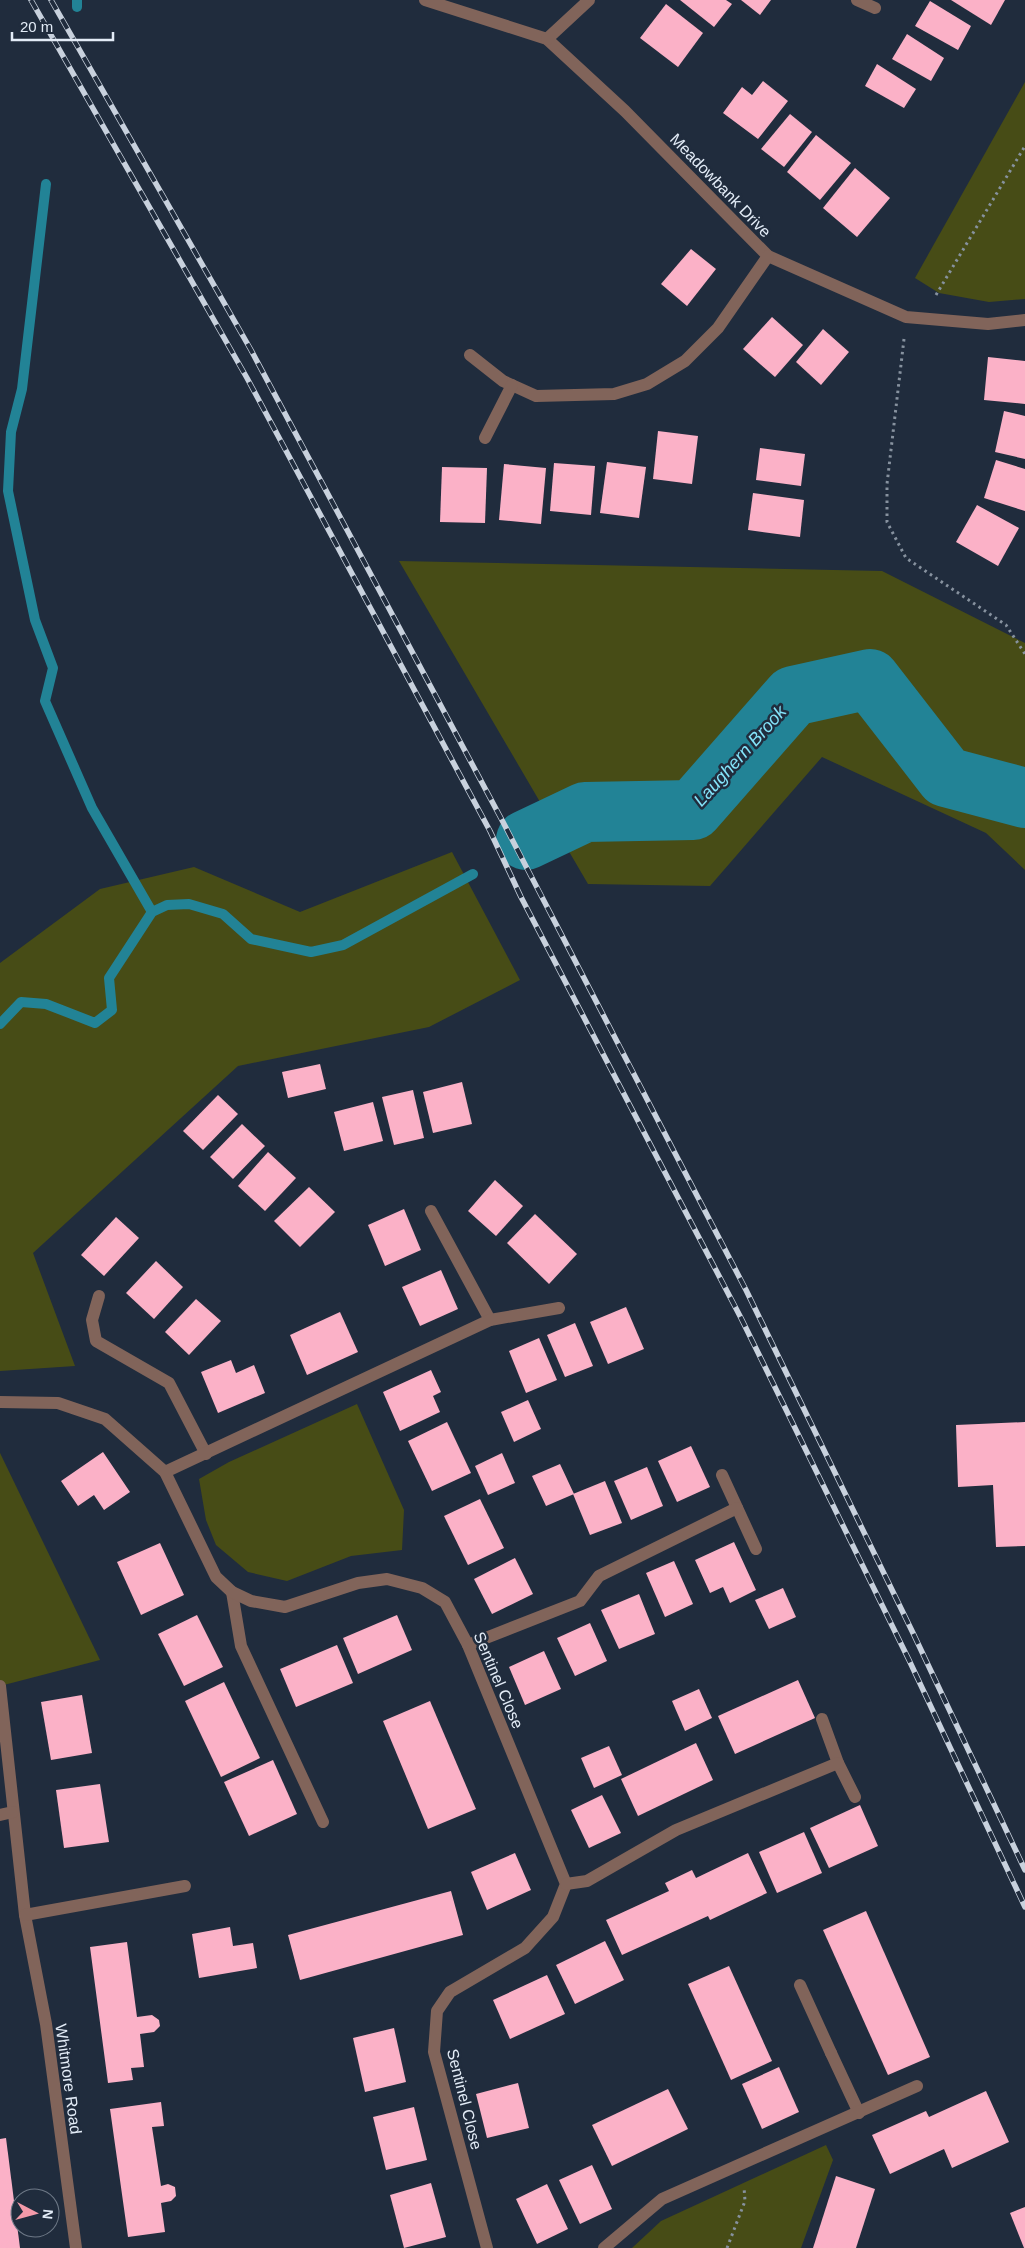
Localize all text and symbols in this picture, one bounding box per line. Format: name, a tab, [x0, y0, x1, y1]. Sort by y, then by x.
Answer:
scale bar	[12, 10, 114, 42]
text: 20 m	[20, 18, 53, 35]
street label: Meadowbank Drive	[667, 130, 774, 241]
water label: Laughern Brook	[690, 701, 791, 810]
street label: Sentinel Close	[471, 1629, 527, 1731]
street label: Whitmore Road	[52, 2023, 85, 2135]
street label: Sentinel Close	[444, 2047, 485, 2151]
north arrow	[10, 2188, 60, 2238]
text: N	[39, 2208, 56, 2220]

